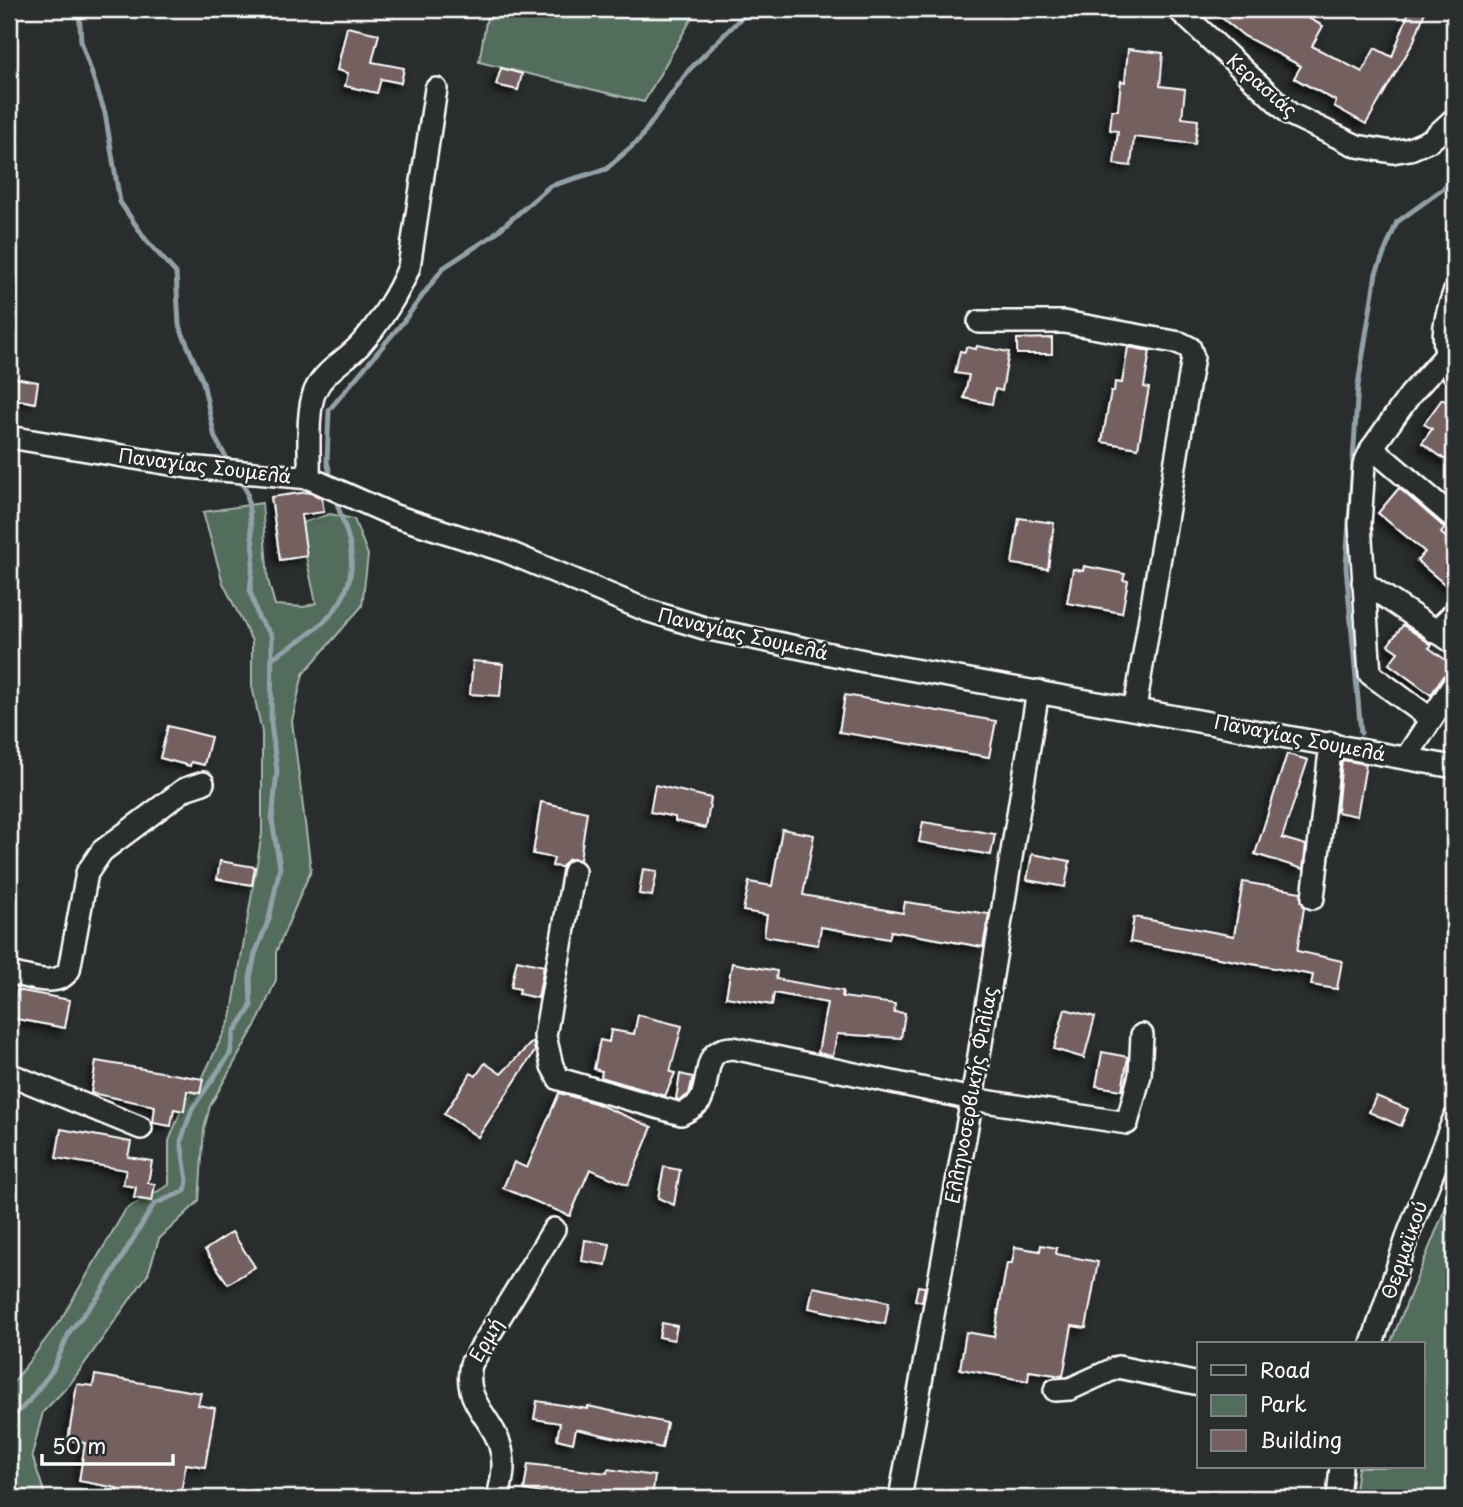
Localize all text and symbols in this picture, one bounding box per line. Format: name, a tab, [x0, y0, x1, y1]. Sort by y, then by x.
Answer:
street label: Κερασιάς	[1221, 46, 1304, 123]
street label: Παναγίας Σουμελά	[117, 441, 293, 489]
street label: Παναγίας Σουμελά	[655, 600, 831, 666]
street label: Παναγίας Σουμελά	[1212, 707, 1388, 767]
street label: Ελληνοσερβικής Φιλίας	[937, 984, 1003, 1206]
street label: Θερμαϊκού	[1373, 1197, 1433, 1303]
street label: Ερμή	[461, 1312, 509, 1367]
legend	[1197, 1342, 1424, 1468]
text: Road	[1260, 1353, 1311, 1385]
text: Park	[1260, 1387, 1307, 1419]
scale bar	[42, 1423, 173, 1467]
text: Building	[1260, 1423, 1342, 1455]
text: 50 m	[52, 1429, 106, 1461]

